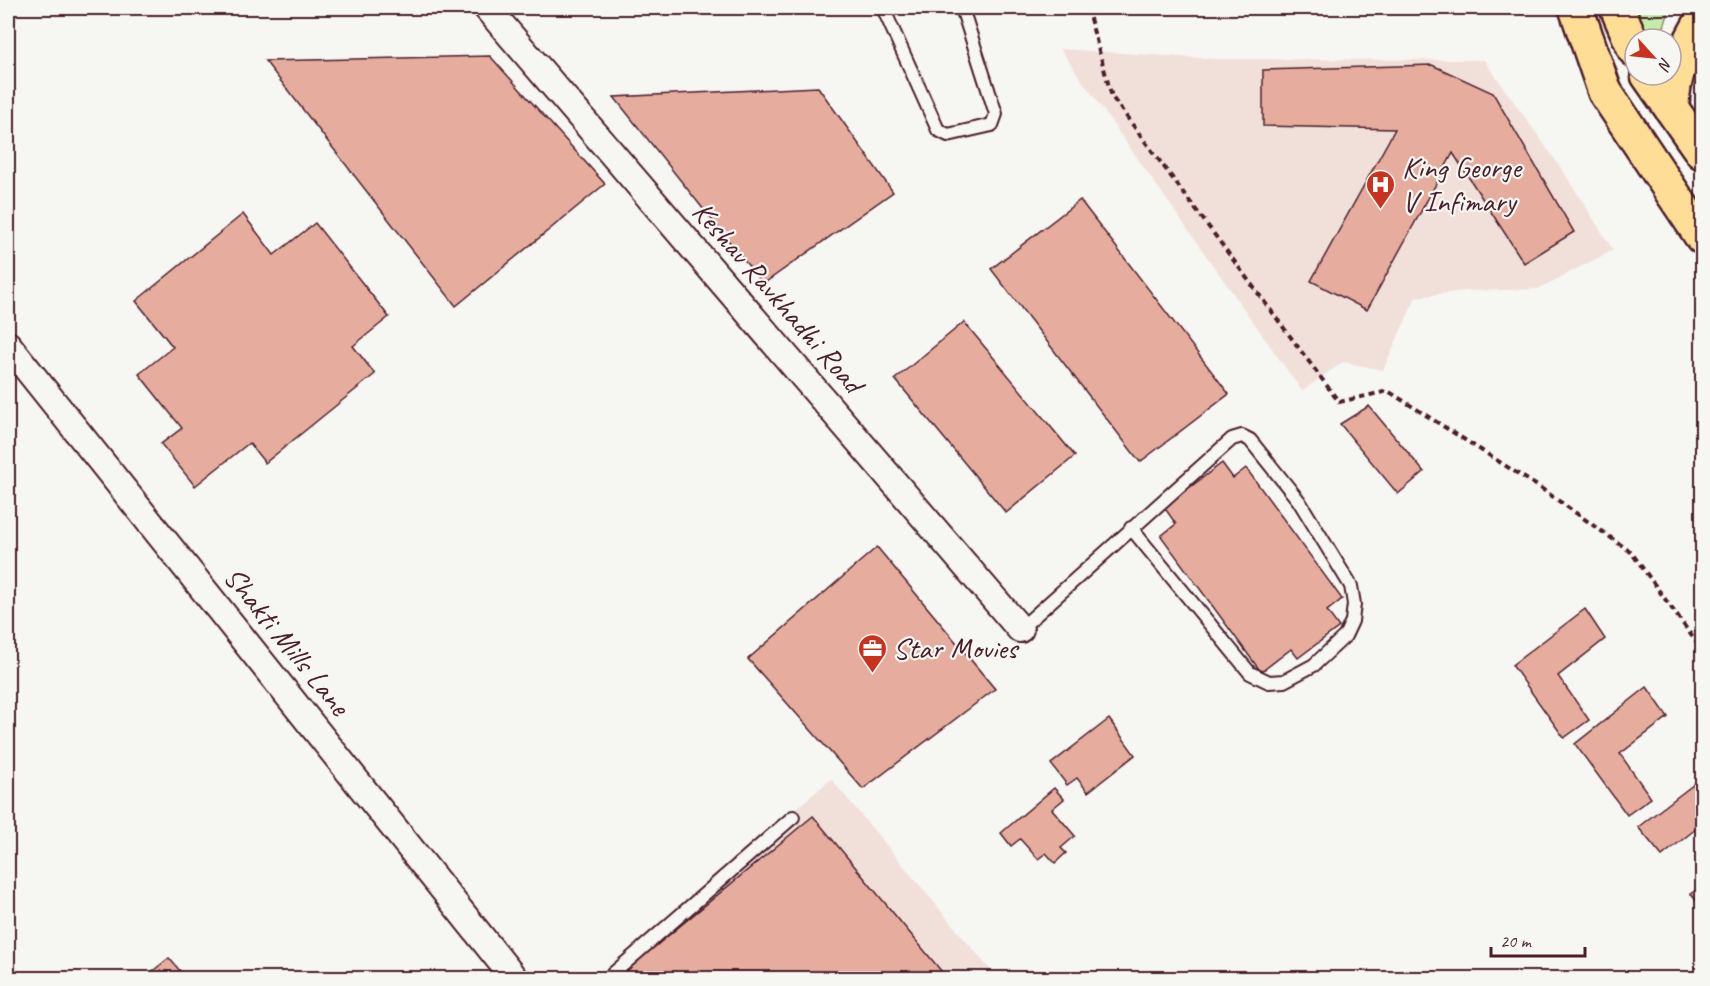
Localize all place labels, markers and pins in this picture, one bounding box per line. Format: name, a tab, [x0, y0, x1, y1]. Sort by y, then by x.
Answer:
place label: King George V Infimary	[1402, 148, 1523, 220]
hospital icon: King George V Infimary	[1365, 168, 1397, 210]
place label: Star Movies	[893, 629, 1020, 667]
office icon: Star Movies	[856, 632, 888, 674]

